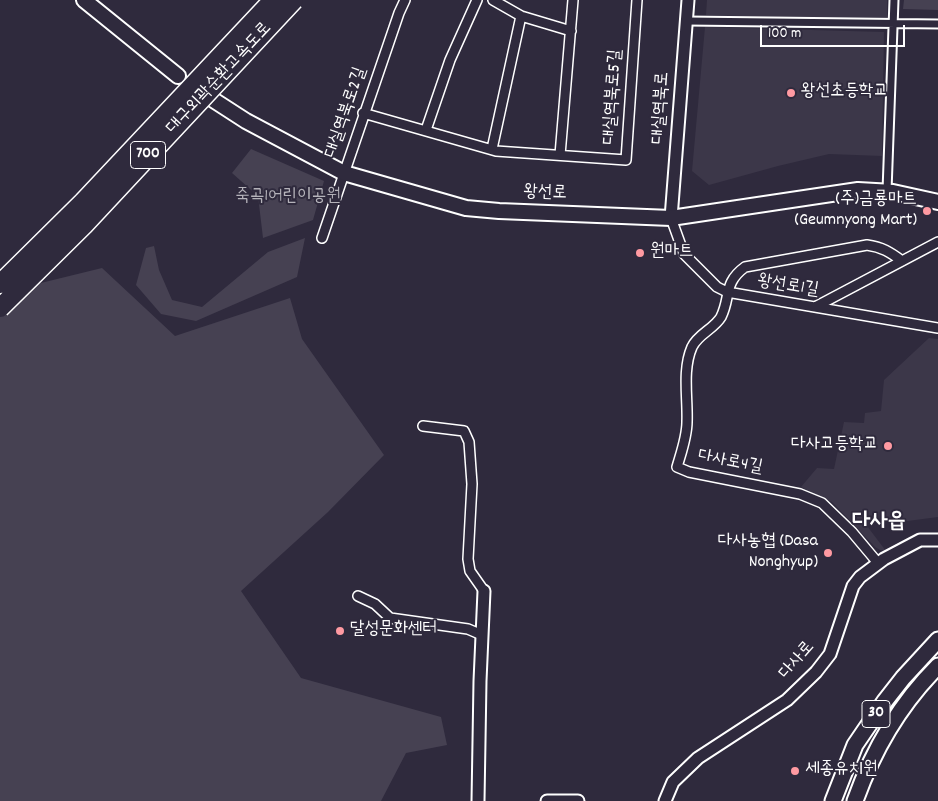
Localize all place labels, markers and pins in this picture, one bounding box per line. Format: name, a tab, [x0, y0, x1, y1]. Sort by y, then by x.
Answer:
place label: 왕선초등학교	[801, 82, 888, 104]
marker: 왕선초등학교	[785, 87, 797, 99]
place label: (주)금룡마트 (Geumnyong Mart)	[795, 190, 917, 232]
marker: (주)금룡마트 (Geumnyong Mart)	[921, 205, 933, 217]
place label: 원마트	[650, 242, 693, 264]
marker: 원마트	[634, 247, 646, 259]
place label: 다사고등학교	[791, 435, 878, 457]
marker: 다사고등학교	[882, 440, 894, 452]
place label: 다사농협 (Dasa Nonghyup)	[718, 532, 818, 574]
marker: 다사농협 (Dasa Nonghyup)	[822, 547, 834, 559]
place label: 달성문화센터	[350, 620, 437, 642]
marker: 달성문화센터	[334, 625, 346, 637]
place label: 세종유치원	[805, 760, 877, 782]
marker: 세종유치원	[789, 765, 801, 777]

